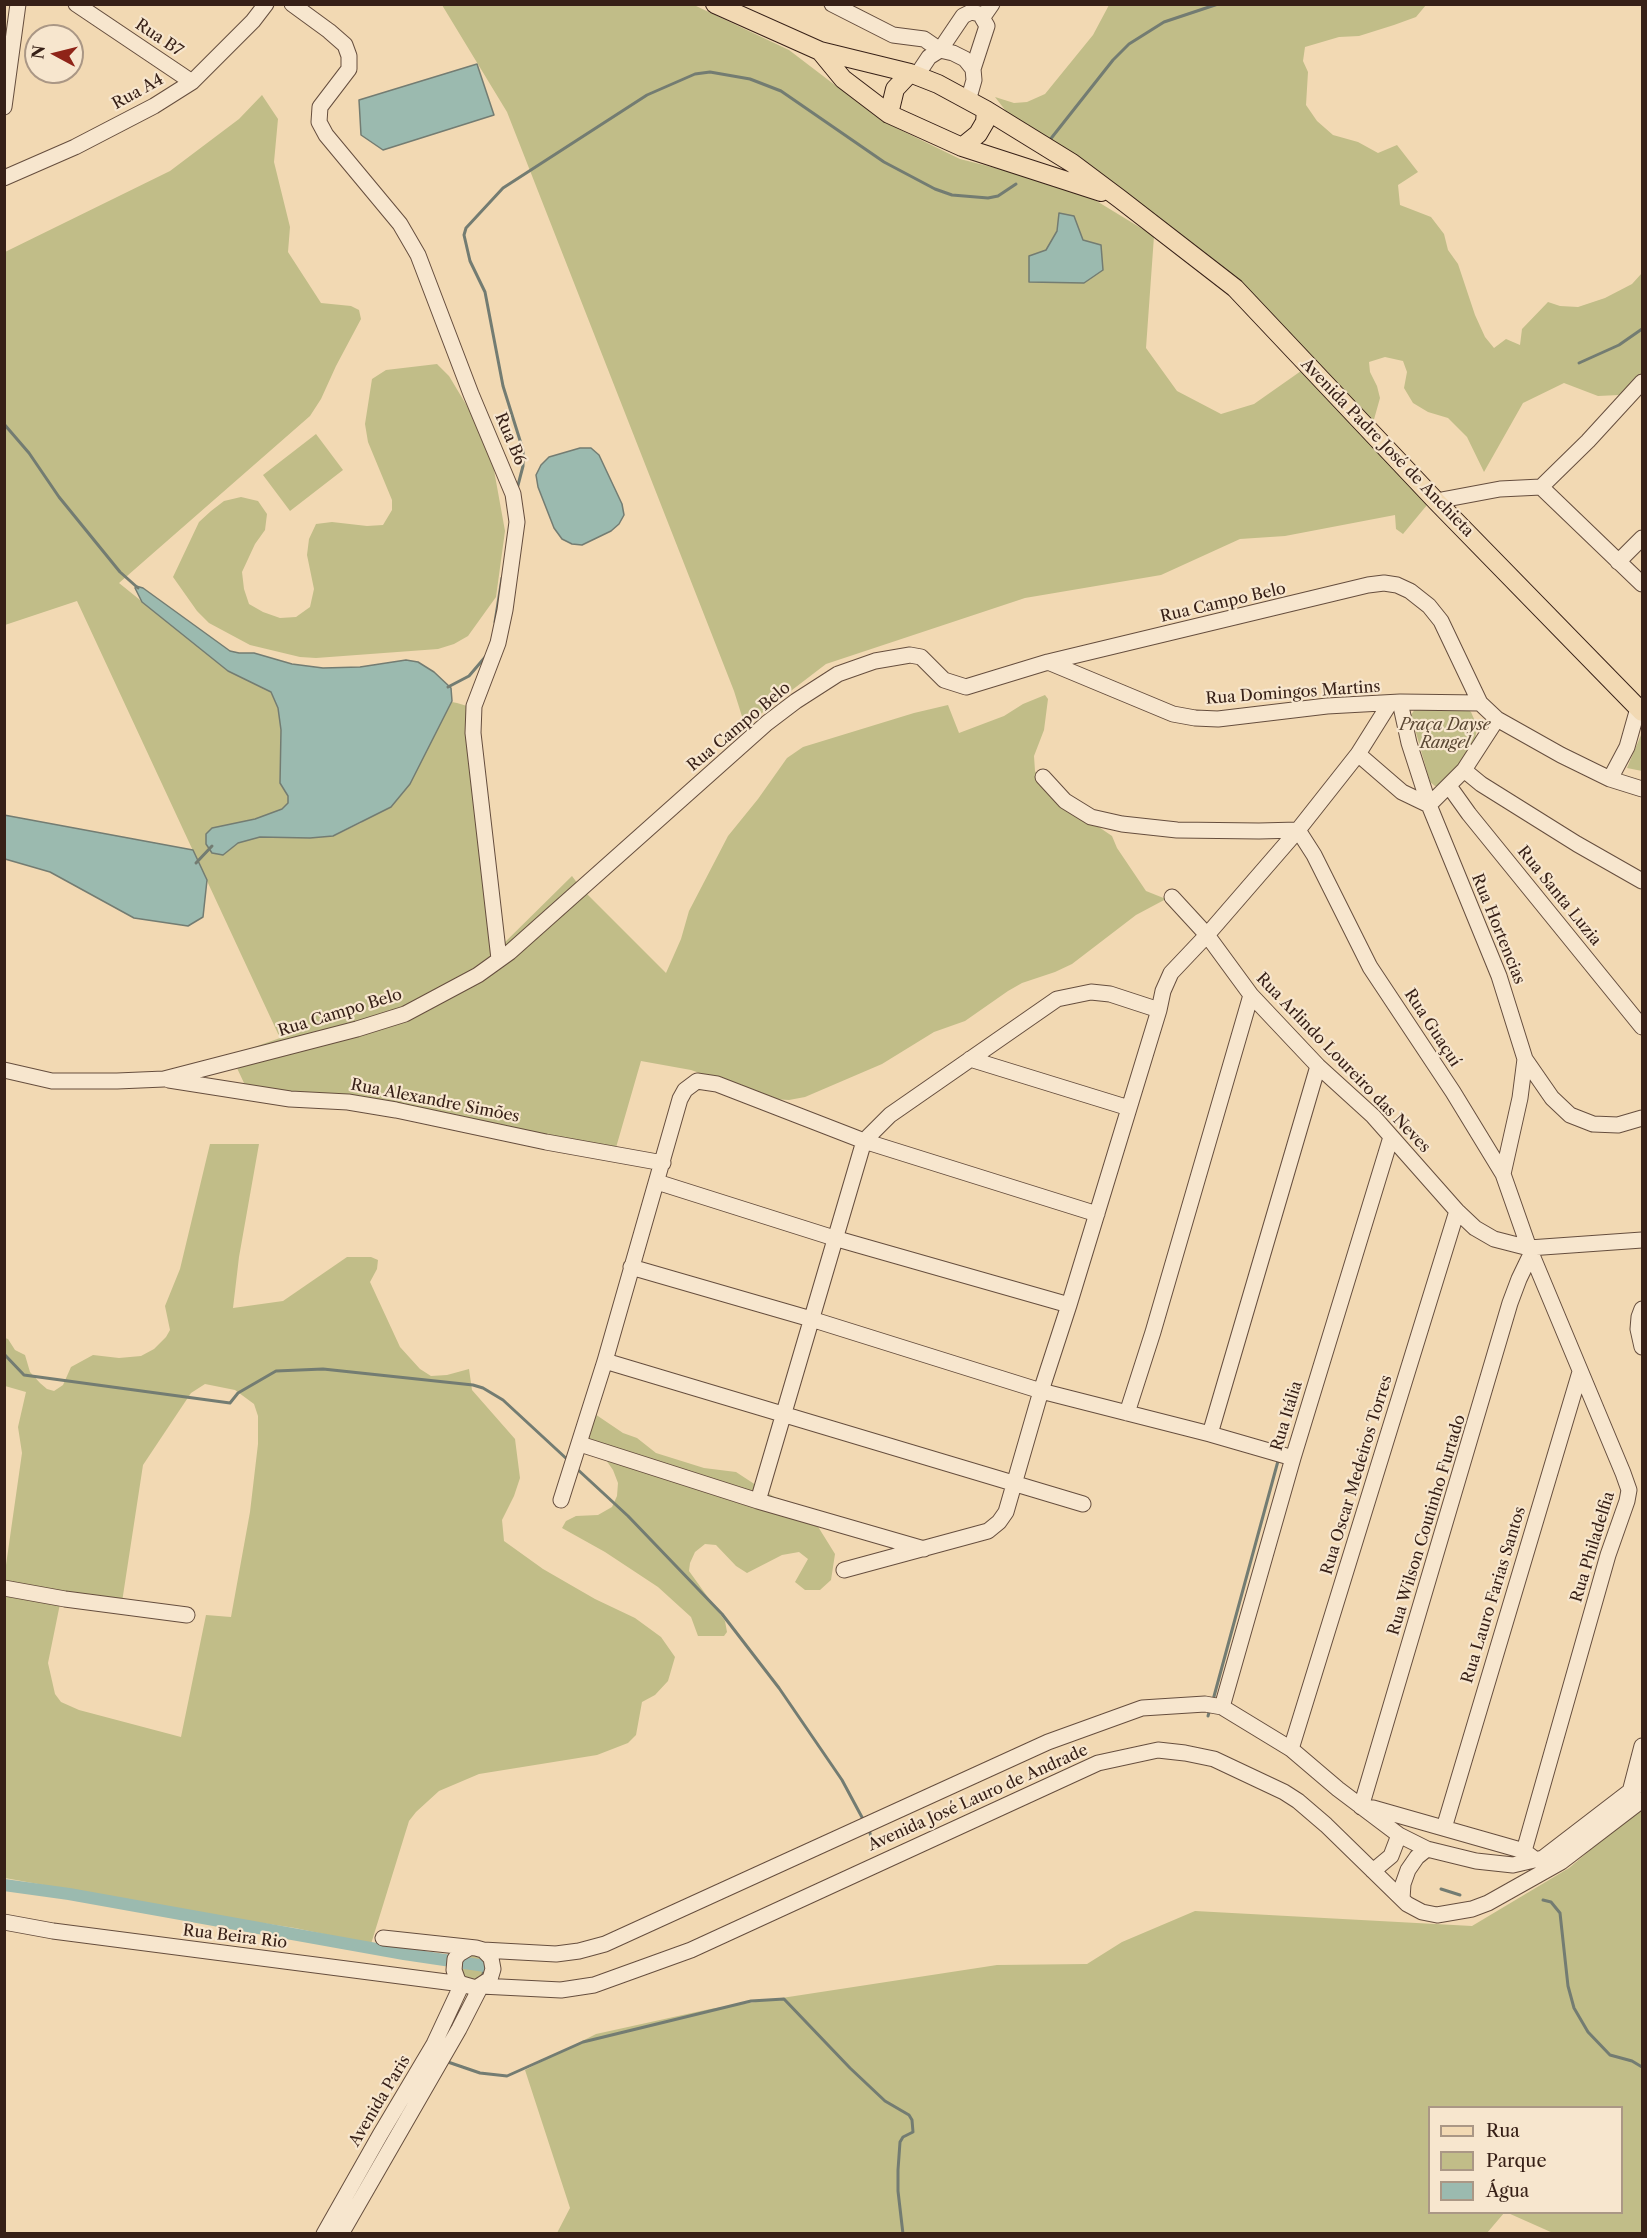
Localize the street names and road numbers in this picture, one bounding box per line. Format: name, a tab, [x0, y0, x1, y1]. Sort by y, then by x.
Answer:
street label: Rua B7	[132, 15, 186, 61]
street label: Rua A4	[109, 70, 167, 114]
street label: Avenida Padre José de Anchieta	[1297, 355, 1477, 541]
street label: Rua B6	[490, 410, 530, 468]
street label: Rua Campo Belo	[1158, 579, 1288, 627]
street label: Rua Domingos Martins	[1205, 677, 1381, 709]
street label: Rua Campo Belo	[684, 678, 794, 776]
street label: Rua Santa Luzia	[1513, 842, 1605, 950]
street label: Rua Hortencias	[1467, 871, 1529, 987]
street label: Rua Arlindo Loureiro das Neves	[1252, 969, 1434, 1157]
street label: Rua Campo Belo	[276, 985, 404, 1041]
street label: Rua Guaçuí	[1400, 986, 1464, 1070]
street label: Rua Alexandre Simões	[349, 1075, 521, 1127]
street label: Rua Oscar Medeiros Torres	[1317, 1373, 1397, 1577]
street label: Rua Itália	[1267, 1379, 1307, 1453]
street label: Rua Wilson Coutinho Furtado	[1384, 1412, 1470, 1638]
street label: Rua Philadelfia	[1567, 1489, 1619, 1605]
street label: Rua Lauro Farias Santos	[1458, 1504, 1530, 1686]
street label: Avenida José Lauro de Andrade	[865, 1741, 1091, 1855]
street label: Rua Beira Rio	[182, 1921, 288, 1953]
street label: Avenida Paris	[345, 2052, 415, 2150]

